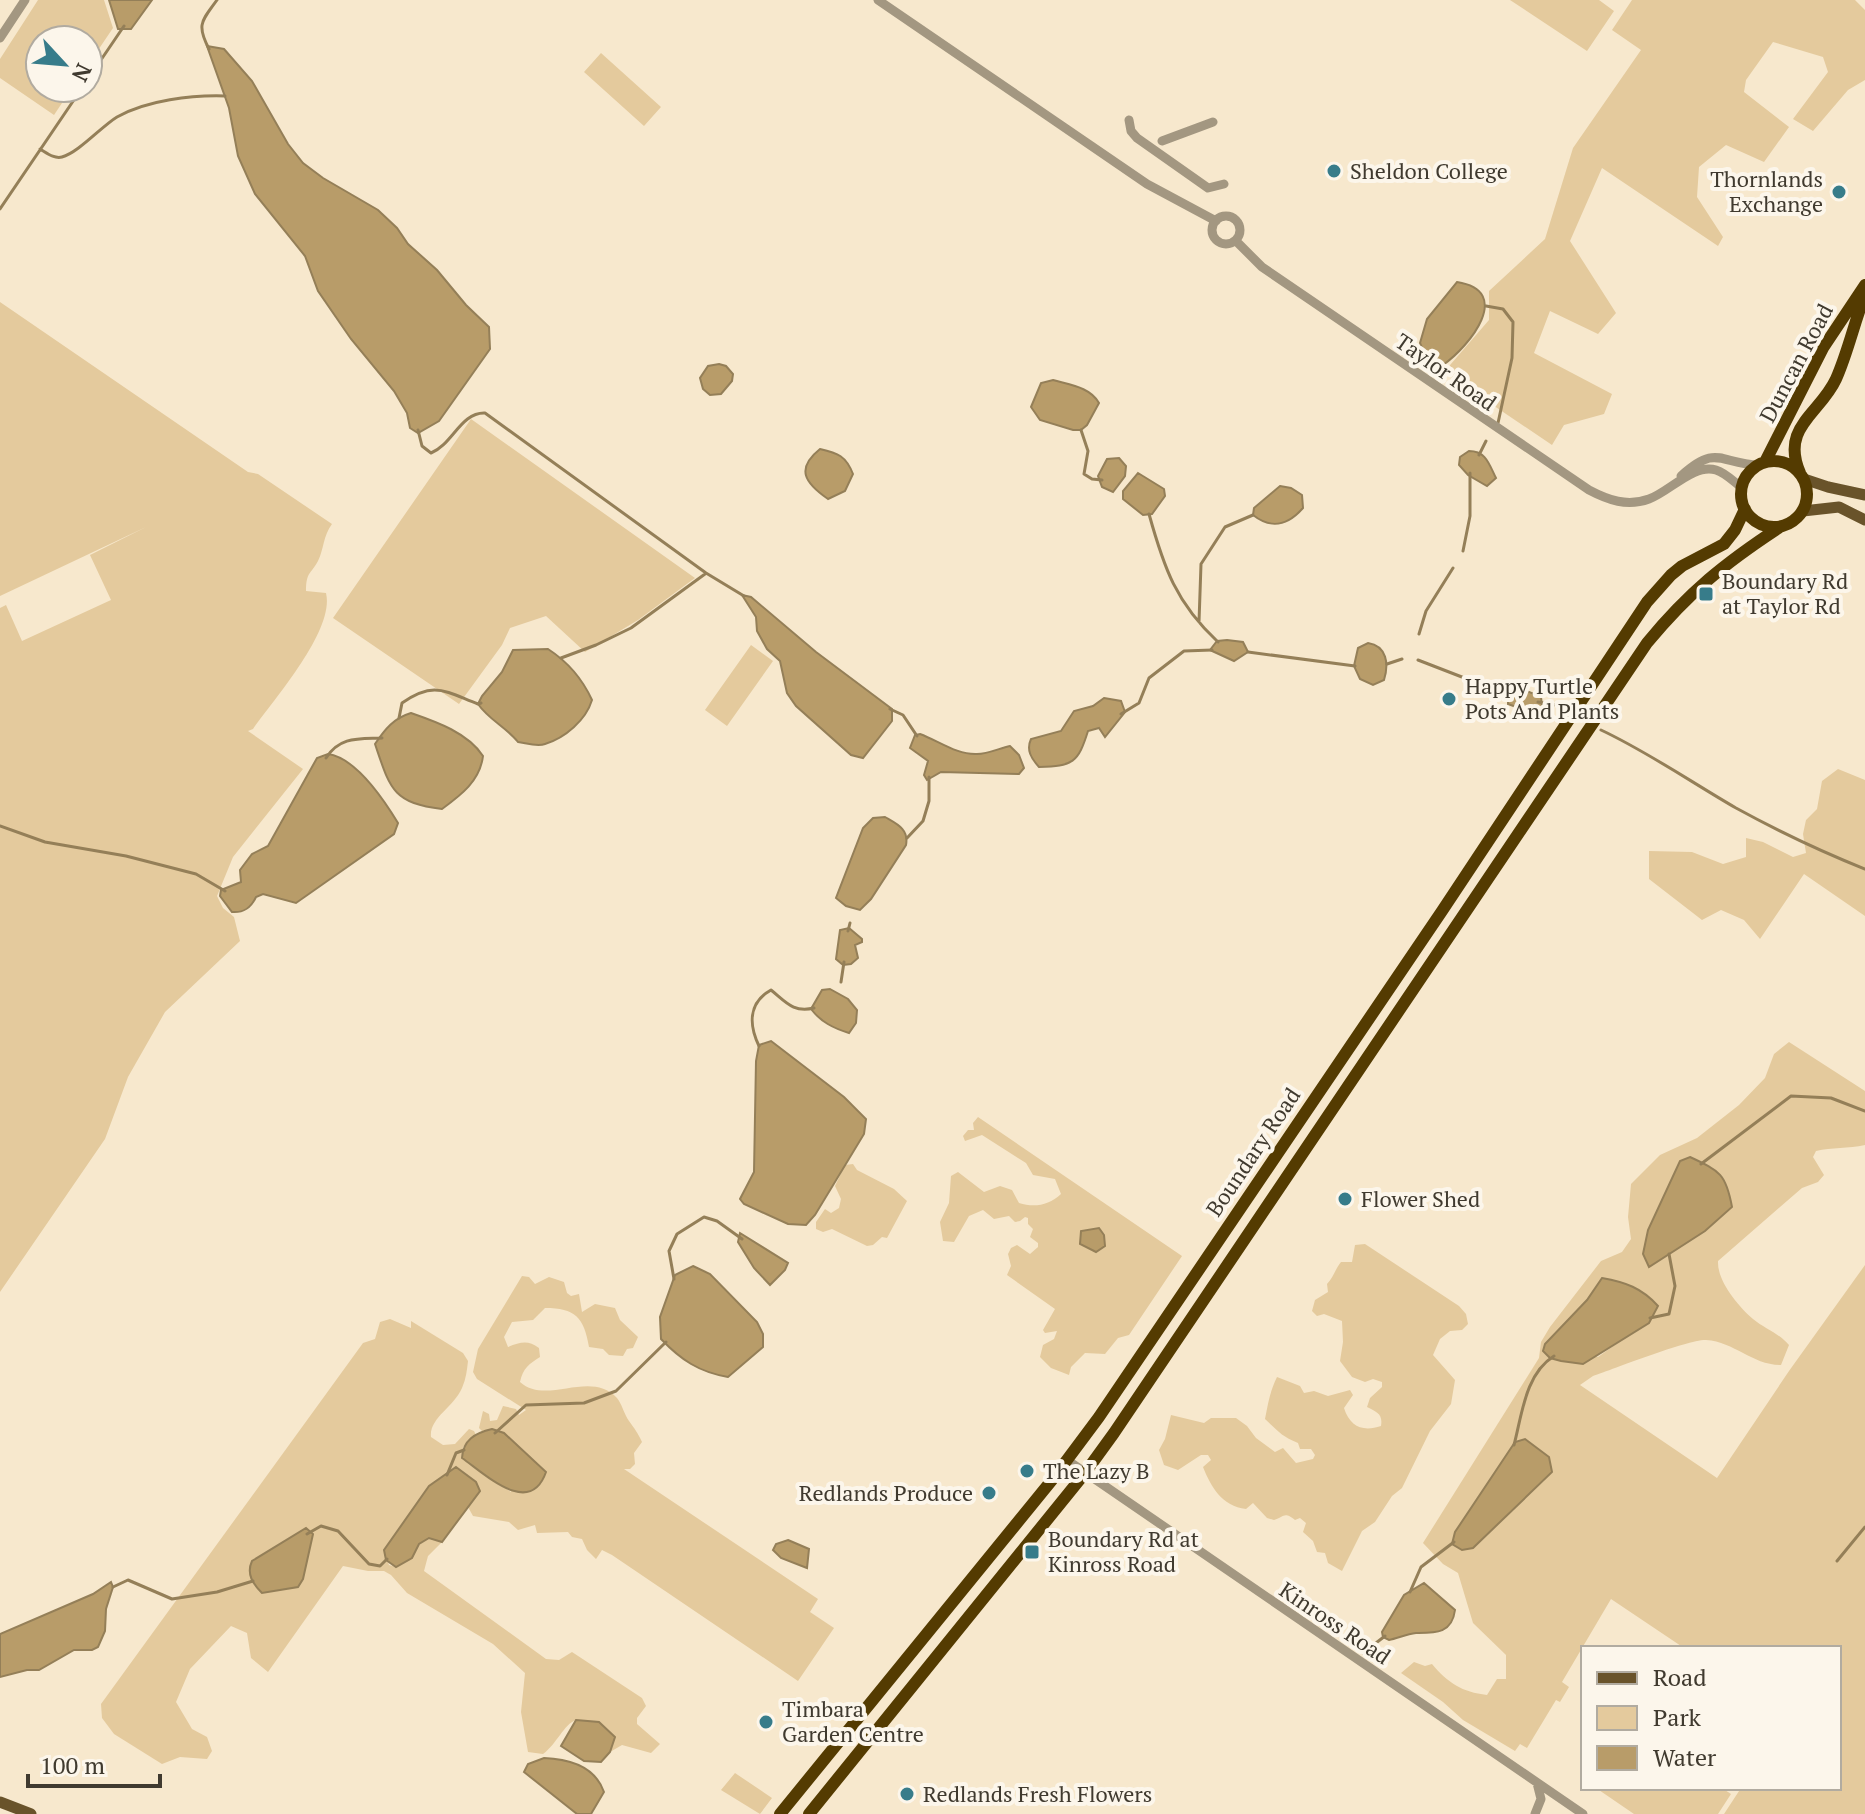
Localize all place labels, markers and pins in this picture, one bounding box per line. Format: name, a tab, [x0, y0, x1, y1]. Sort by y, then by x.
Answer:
place label: Sheldon College	[1350, 156, 1508, 185]
marker: Sheldon College	[1325, 162, 1343, 180]
place label: Thornlands Exchange	[1710, 164, 1823, 218]
marker: Thornlands Exchange	[1830, 183, 1848, 201]
place label: Boundary Rd at Taylor Rd	[1722, 566, 1848, 620]
marker: Boundary Rd at Taylor Rd	[1697, 585, 1715, 603]
place label: Happy Turtle Pots And Plants	[1465, 671, 1619, 725]
marker: Happy Turtle Pots And Plants	[1440, 690, 1458, 708]
place label: Flower Shed	[1361, 1184, 1480, 1213]
marker: Flower Shed	[1336, 1190, 1354, 1208]
place label: The Lazy B	[1043, 1456, 1150, 1485]
marker: The Lazy B	[1018, 1462, 1036, 1480]
place label: Redlands Produce	[799, 1478, 973, 1507]
marker: Redlands Produce	[980, 1484, 998, 1502]
place label: Boundary Rd at Kinross Road	[1048, 1524, 1199, 1578]
marker: Boundary Rd at Kinross Road	[1023, 1543, 1041, 1561]
place label: Timbara Garden Centre	[782, 1694, 924, 1748]
marker: Timbara Garden Centre	[757, 1713, 775, 1731]
place label: Redlands Fresh Flowers	[923, 1779, 1152, 1808]
marker: Redlands Fresh Flowers	[898, 1785, 916, 1803]

